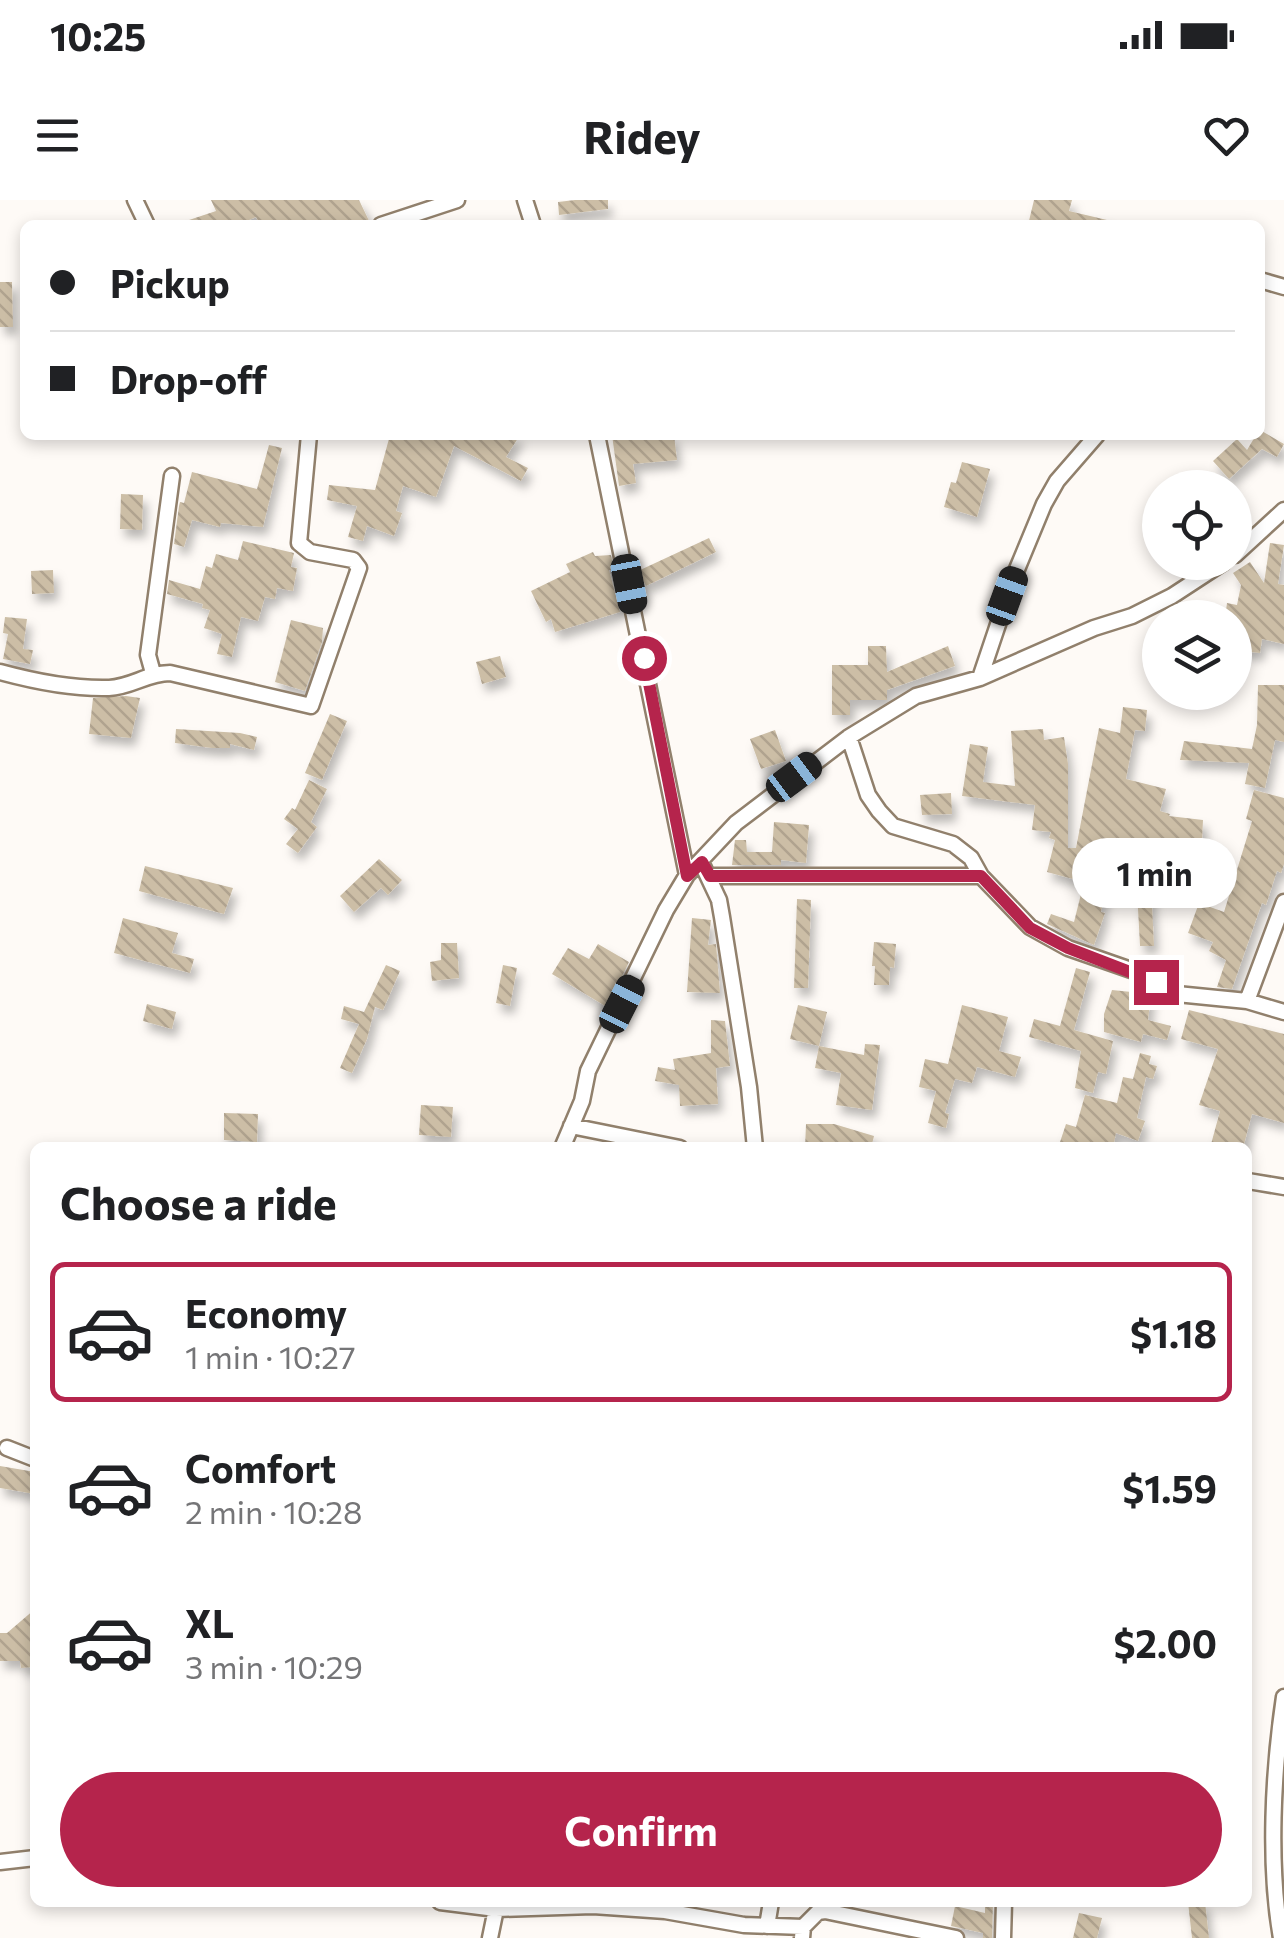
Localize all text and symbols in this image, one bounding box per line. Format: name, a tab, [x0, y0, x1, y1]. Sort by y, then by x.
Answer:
text: 10:25	[50, 12, 146, 59]
icon: menu	[30, 108, 85, 163]
text: Ridey	[583, 108, 701, 163]
icon: heart	[1199, 108, 1254, 163]
text: Pickup	[110, 259, 230, 306]
text: Drop-off	[110, 355, 267, 402]
map controls	[1142, 470, 1252, 710]
button: locate	[1142, 470, 1252, 580]
car	[609, 552, 649, 616]
car	[983, 563, 1031, 629]
button: layers	[1142, 600, 1252, 710]
route start	[622, 636, 667, 681]
car	[761, 747, 827, 807]
callout: 1 min	[1074, 837, 1238, 907]
text: 1 min	[1117, 853, 1192, 893]
route end	[1134, 960, 1179, 1005]
car	[595, 970, 649, 1038]
text: Choose a ride	[60, 1174, 337, 1229]
icon: car	[65, 1287, 155, 1377]
text: Economy	[185, 1289, 347, 1336]
text: $1.18	[1130, 1309, 1217, 1356]
text: 1 min · 10:27	[185, 1336, 356, 1376]
icon: car	[65, 1442, 155, 1532]
text: Comfort	[185, 1444, 336, 1491]
text: $1.59	[1122, 1464, 1217, 1511]
text: 2 min · 10:28	[185, 1491, 362, 1531]
icon: car	[65, 1597, 155, 1687]
text: XL	[185, 1599, 234, 1646]
text: $2.00	[1114, 1619, 1217, 1666]
text: 3 min · 10:29	[185, 1646, 363, 1686]
button: Confirm	[60, 1772, 1222, 1887]

